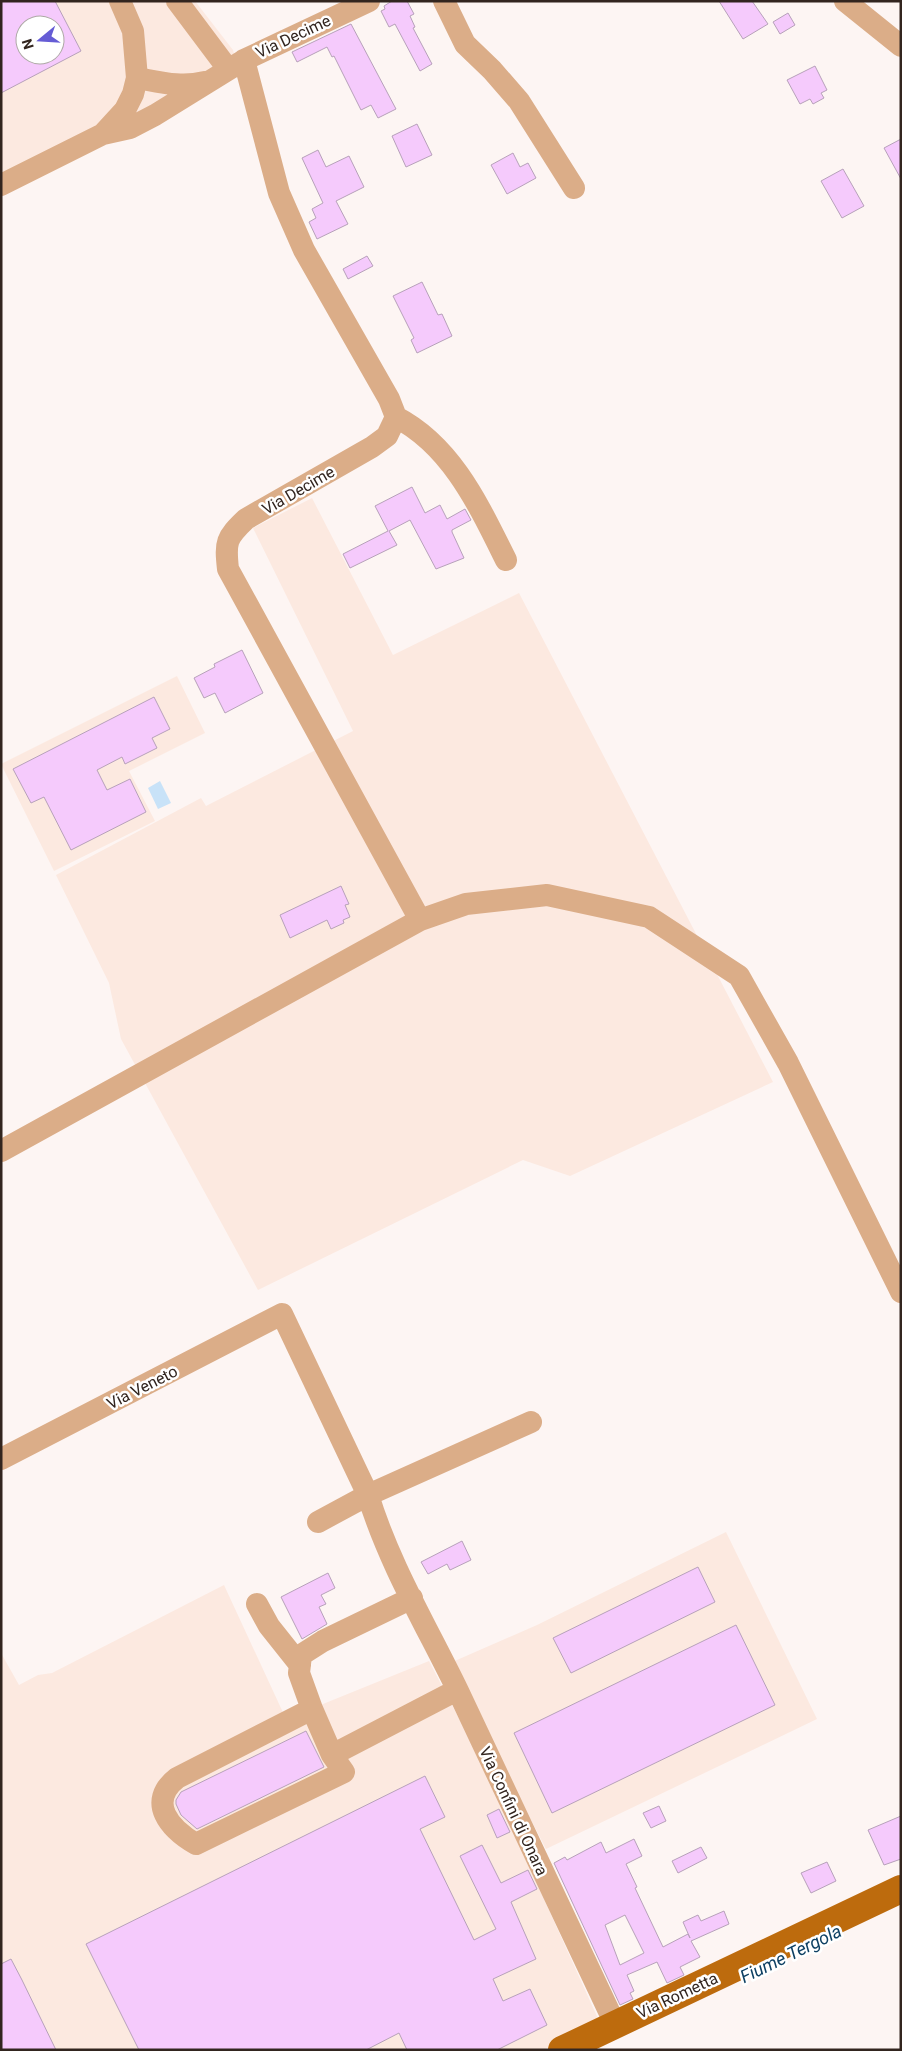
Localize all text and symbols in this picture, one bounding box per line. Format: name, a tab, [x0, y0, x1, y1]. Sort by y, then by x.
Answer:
street label: Via Decime	[253, 11, 334, 62]
north arrow	[15, 15, 65, 65]
text: N	[18, 37, 37, 51]
street label: Via Decime	[259, 462, 338, 519]
street label: Via Veneto	[104, 1362, 181, 1413]
street label: Via Confini di Onara	[475, 1744, 552, 1879]
water label: Fiume Tergola	[737, 1920, 845, 1987]
street label: Via Rometta	[634, 1968, 721, 2023]

